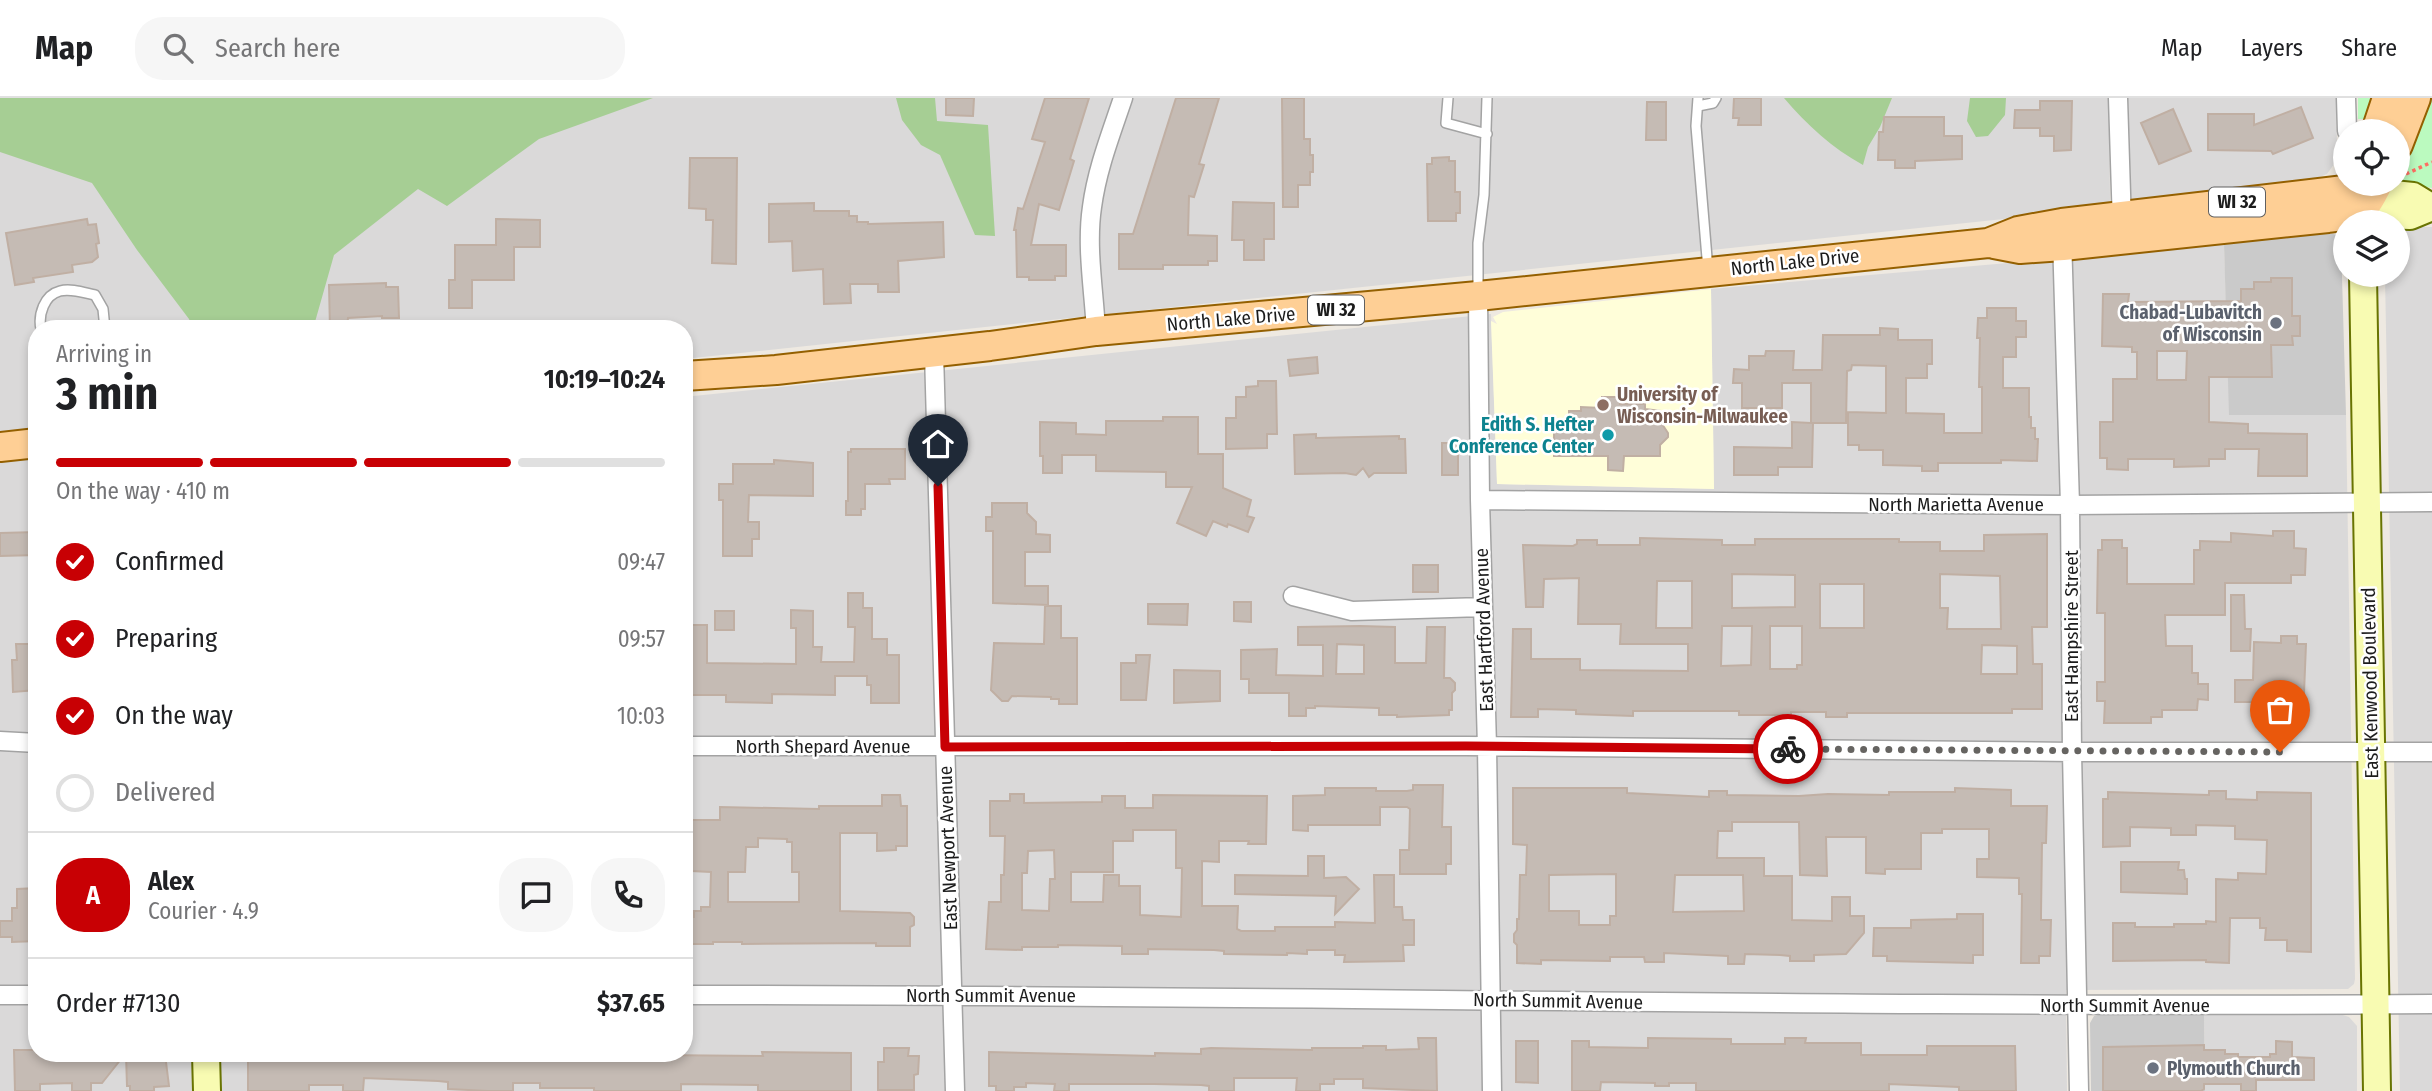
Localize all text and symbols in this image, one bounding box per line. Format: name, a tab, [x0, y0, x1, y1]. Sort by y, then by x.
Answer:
search box	[135, 17, 625, 80]
text: Map	[35, 28, 93, 68]
icon: search	[159, 29, 197, 67]
text: Search here	[215, 33, 340, 64]
text: Map	[2161, 34, 2203, 62]
text: Layers	[2241, 34, 2303, 62]
text: Share	[2341, 34, 2397, 62]
map controls	[2333, 119, 2410, 287]
button: locate	[2333, 119, 2410, 196]
road number: WI 32	[2209, 188, 2265, 217]
button: layers	[2333, 210, 2410, 287]
street label: North Lake Drive	[1730, 244, 1860, 280]
road number: WI 32	[1308, 295, 1364, 324]
place label: Chabad-Lubavitch of Wisconsin	[2120, 301, 2262, 346]
street label: North Lake Drive	[1166, 302, 1296, 336]
marker: Chabad-Lubavitch of Wisconsin	[2268, 315, 2284, 331]
text: Arriving in	[56, 340, 152, 368]
text: 10:19–10:24	[544, 364, 665, 395]
text: 3 min	[56, 366, 158, 421]
place label: University of Wisconsin-Milwaukee	[1617, 383, 1788, 428]
marker: University of Wisconsin-Milwaukee	[1595, 397, 1611, 413]
place label: Edith S. Hefter Conference Center	[1449, 413, 1595, 458]
pin	[908, 414, 968, 486]
icon: home	[919, 425, 957, 463]
marker: Edith S. Hefter Conference Center	[1600, 427, 1616, 443]
text: On the way · 410 m	[56, 477, 230, 505]
street label: North Marietta Avenue	[1868, 493, 2044, 516]
icon: check	[56, 543, 94, 581]
text: Confirmed	[115, 546, 225, 577]
text: 09:47	[617, 548, 665, 576]
street label: East Hartford Avenue	[1470, 548, 1498, 712]
street label: East Hampshire Street	[2060, 549, 2083, 722]
street label: East Kenwood Boulevard	[2357, 587, 2383, 779]
icon: check	[56, 620, 94, 658]
text: Preparing	[115, 623, 217, 654]
text: 09:57	[618, 625, 665, 653]
pin	[2250, 680, 2310, 752]
icon: bag	[2261, 691, 2299, 729]
icon: check	[56, 697, 94, 735]
text: On the way	[115, 700, 233, 731]
text: 10:03	[617, 702, 665, 730]
courier	[1753, 714, 1823, 784]
icon: bike	[1769, 730, 1807, 768]
street label: North Shepard Avenue	[736, 735, 910, 758]
street label: East Newport Avenue	[934, 765, 962, 931]
text: Delivered	[115, 777, 216, 808]
button: chat	[499, 858, 573, 932]
button: phone	[591, 858, 665, 932]
text: Alex	[148, 866, 194, 897]
text: A	[86, 880, 100, 911]
text: Courier · 4.9	[148, 897, 259, 925]
street label: North Summit Avenue	[906, 984, 1076, 1007]
text: Order #7130	[56, 988, 181, 1019]
text: $37.65	[597, 988, 665, 1019]
street label: North Summit Avenue	[1473, 988, 1643, 1014]
street label: North Summit Avenue	[2040, 994, 2210, 1017]
place label: Plymouth Church	[2167, 1057, 2301, 1080]
marker: Plymouth Church	[2145, 1060, 2161, 1076]

